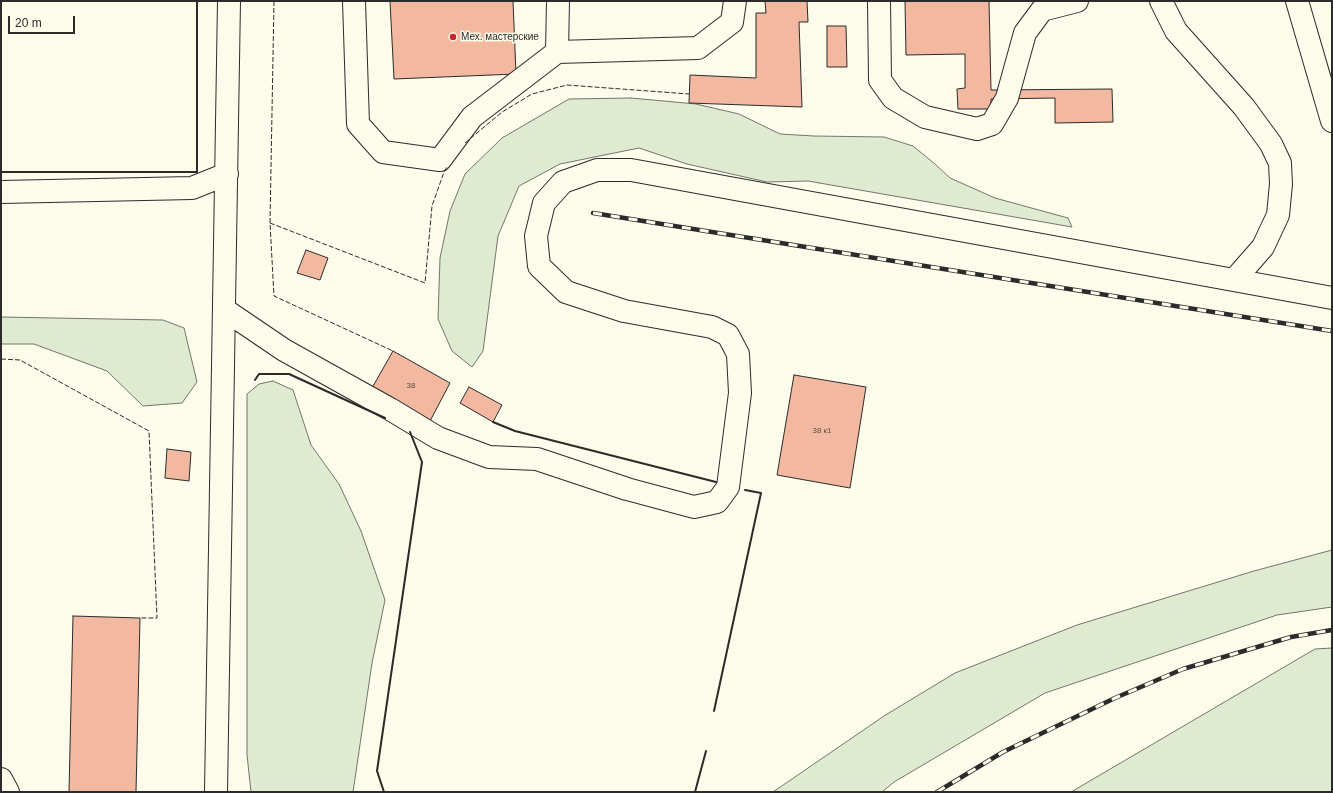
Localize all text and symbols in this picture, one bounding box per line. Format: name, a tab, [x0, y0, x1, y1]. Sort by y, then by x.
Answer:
scale bar	[10, 8, 77, 34]
text: 20 m	[15, 16, 42, 30]
place label: Мех. мастерские	[461, 31, 539, 43]
marker: Мех. мастерские	[448, 32, 458, 42]
house number: 38	[407, 381, 415, 391]
house number: 38 к1	[812, 426, 832, 436]

